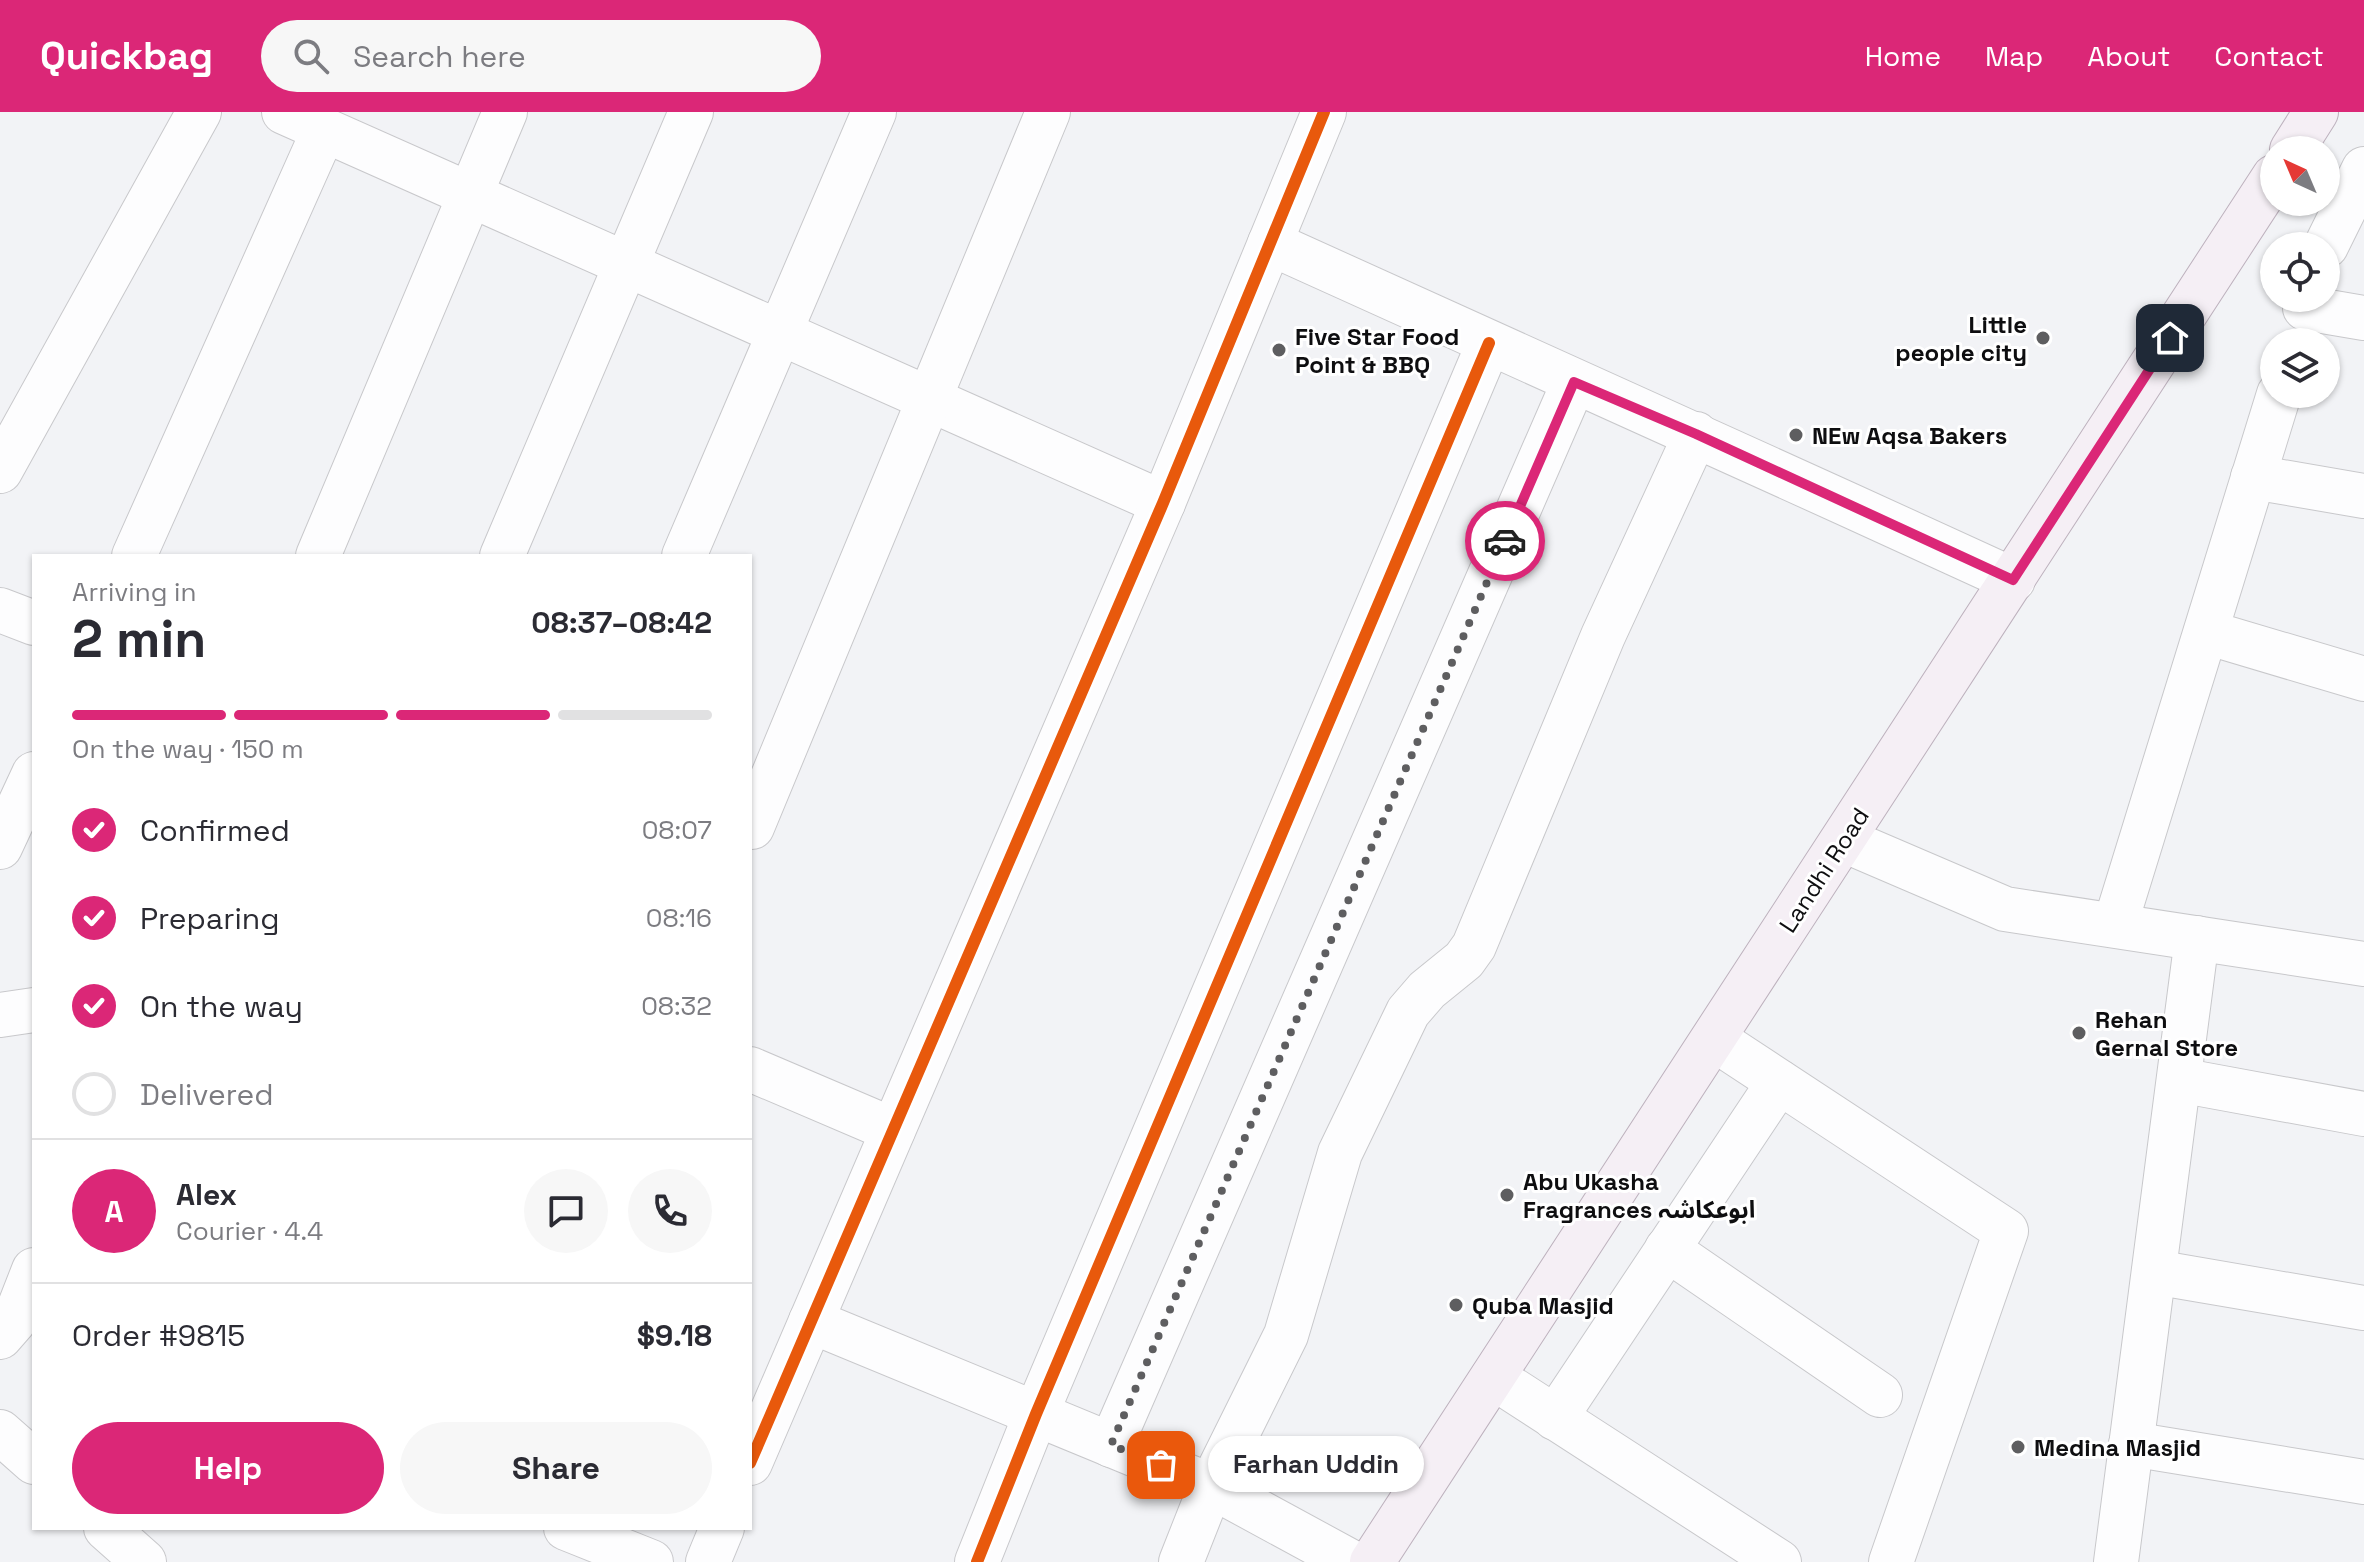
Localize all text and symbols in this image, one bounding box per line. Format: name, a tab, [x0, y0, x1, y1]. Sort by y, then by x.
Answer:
search box	[261, 20, 821, 92]
text: Quickbag	[40, 32, 213, 80]
icon: search	[289, 34, 333, 78]
text: Search here	[353, 37, 526, 76]
text: Home	[1865, 38, 1941, 74]
text: Map	[1985, 38, 2043, 74]
text: About	[2087, 38, 2170, 74]
text: Contact	[2214, 38, 2324, 74]
north arrow	[2260, 136, 2340, 216]
map controls	[2260, 136, 2340, 408]
button: locate	[2260, 232, 2340, 312]
pin	[2136, 304, 2204, 372]
place label: Little people city	[1895, 309, 2027, 368]
icon: home	[2148, 316, 2192, 360]
place label: Five Star Food Point & BBQ	[1295, 321, 1459, 380]
button: layers	[2260, 328, 2340, 408]
marker: Little people city	[2034, 329, 2052, 347]
marker: Five Star Food Point & BBQ	[1270, 341, 1288, 359]
place label: NEw Aqsa Bakers	[1812, 420, 2007, 451]
marker: NEw Aqsa Bakers	[1787, 426, 1805, 444]
courier	[1465, 501, 1545, 581]
icon: car	[1483, 519, 1527, 563]
text: Arriving in	[72, 575, 196, 609]
text: 08:37–08:42	[531, 603, 712, 642]
text: 2 min	[72, 606, 206, 672]
text: On the way · 150 m	[72, 732, 304, 766]
street label: Landhi Road	[1772, 802, 1876, 938]
icon: check	[72, 808, 116, 852]
text: Confirmed	[140, 811, 290, 850]
text: 08:07	[642, 813, 712, 847]
icon: check	[72, 896, 116, 940]
text: Preparing	[140, 899, 279, 938]
text: 08:16	[646, 901, 712, 935]
icon: check	[72, 984, 116, 1028]
text: On the way	[140, 987, 303, 1026]
text: 08:32	[641, 989, 712, 1023]
place label: Rehan Gernal Store	[2095, 1004, 2238, 1063]
marker: Rehan Gernal Store	[2070, 1024, 2088, 1042]
text: Delivered	[140, 1075, 274, 1114]
place label: Abu Ukasha Fragrances ابوعکاشہ	[1523, 1166, 1755, 1225]
button: chat	[524, 1169, 608, 1253]
button: phone	[628, 1169, 712, 1253]
text: Alex	[176, 1175, 237, 1214]
marker: Abu Ukasha Fragrances ابوعکاشہ	[1498, 1186, 1516, 1204]
text: A	[104, 1192, 124, 1231]
text: Courier · 4.4	[176, 1214, 323, 1248]
place label: Quba Masjid	[1472, 1290, 1614, 1321]
marker: Quba Masjid	[1447, 1296, 1465, 1314]
text: Order #9815	[72, 1316, 245, 1355]
text: $9.18	[637, 1316, 712, 1355]
button: Help	[72, 1422, 384, 1514]
button: Share	[400, 1422, 712, 1514]
pin	[1127, 1431, 1195, 1499]
place label: Medina Masjid	[2034, 1432, 2201, 1463]
callout: Farhan Uddin	[1209, 1437, 1425, 1493]
marker: Medina Masjid	[2009, 1438, 2027, 1456]
icon: bag	[1139, 1443, 1183, 1487]
text: Farhan Uddin	[1233, 1447, 1399, 1481]

